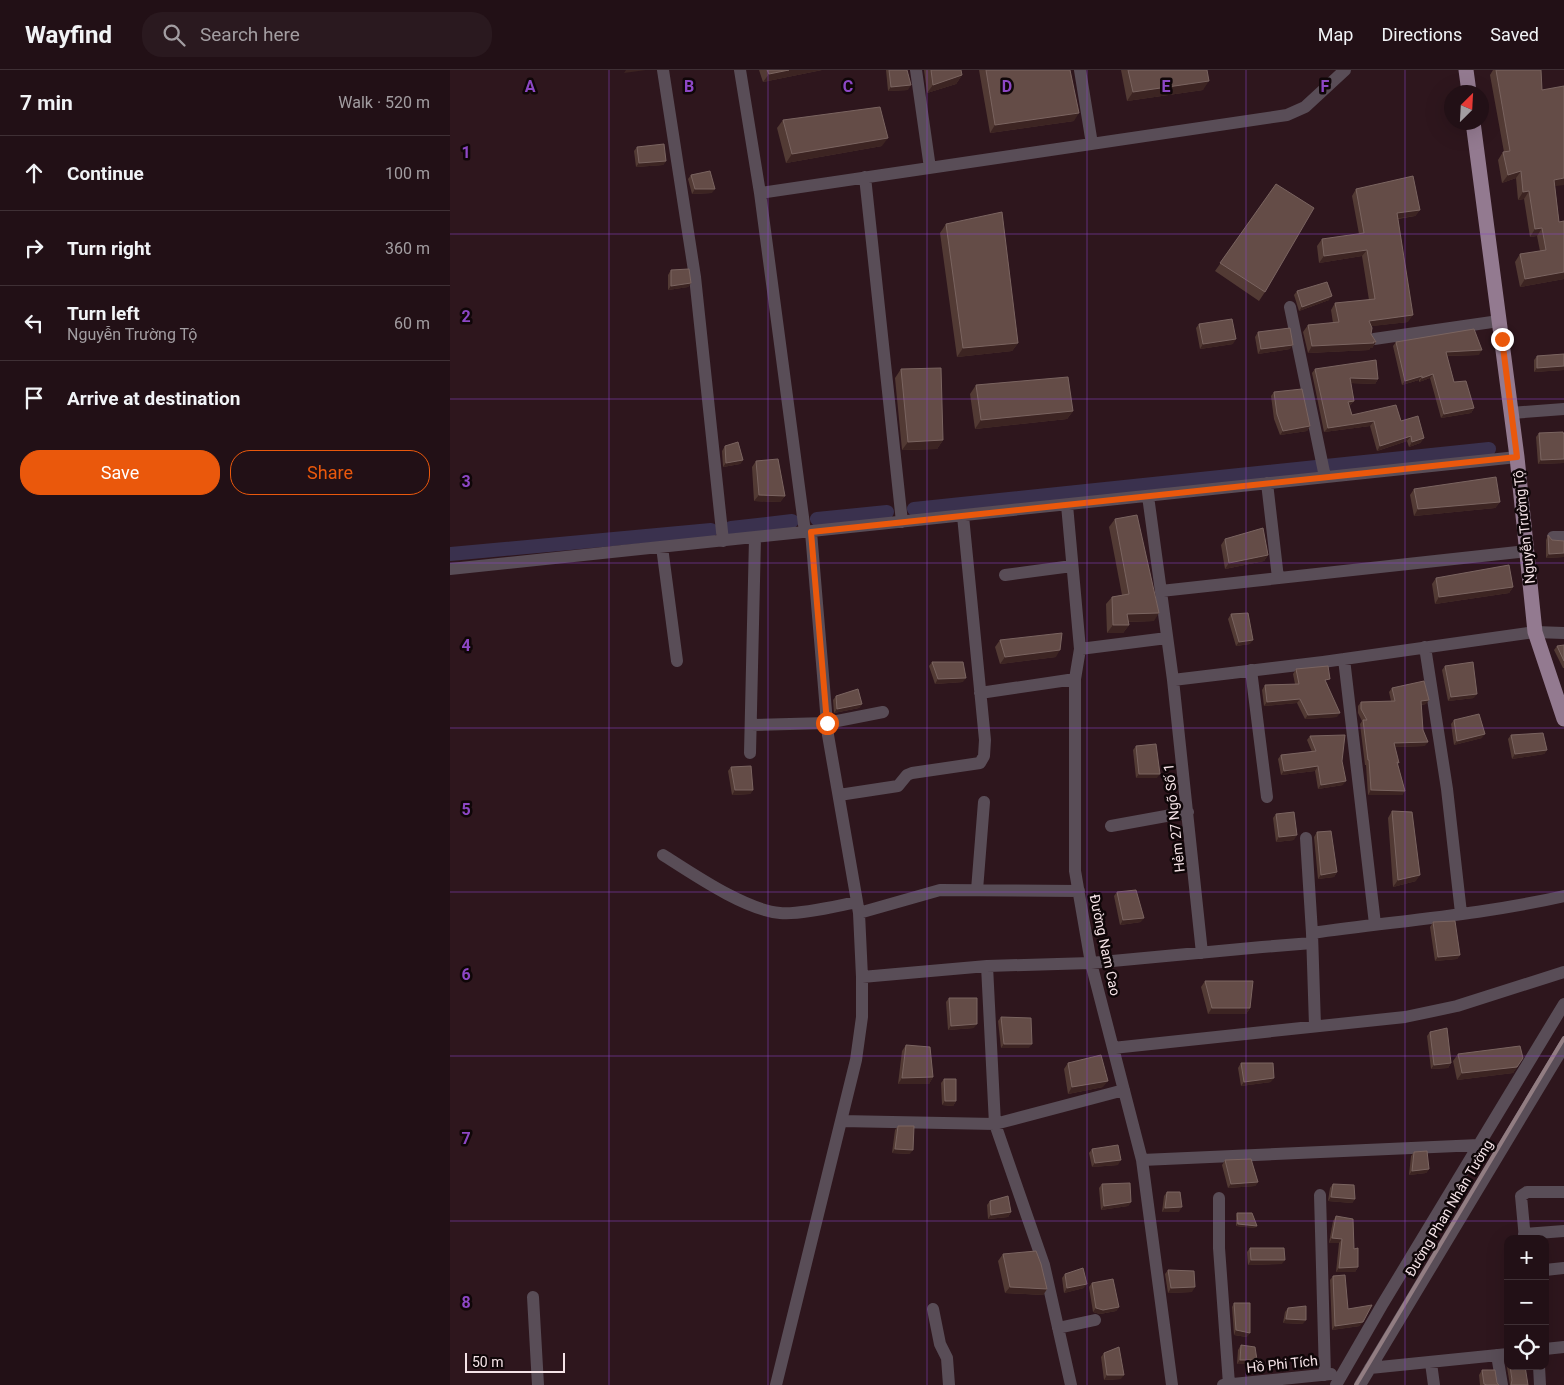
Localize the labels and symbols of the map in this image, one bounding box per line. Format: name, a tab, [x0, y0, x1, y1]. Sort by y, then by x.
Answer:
text: A	[525, 77, 536, 96]
text: B	[684, 77, 694, 96]
text: C	[843, 77, 853, 96]
text: D	[1002, 77, 1012, 96]
text: E	[1162, 77, 1171, 96]
text: F	[1321, 77, 1330, 96]
north arrow	[1444, 85, 1489, 130]
text: 1	[461, 143, 471, 162]
text: 2	[461, 307, 471, 326]
route end	[1491, 328, 1514, 351]
street label: Nguyễn Trường Tộ	[1510, 469, 1538, 585]
text: 3	[461, 472, 471, 491]
text: 4	[461, 636, 471, 655]
route start	[816, 712, 839, 735]
street label: Hẻm 27 Ngõ Số 1	[1160, 763, 1188, 873]
text: 5	[461, 800, 471, 819]
street label: Đường Nam Cao	[1086, 893, 1124, 997]
text: 6	[461, 965, 471, 984]
text: 7	[461, 1129, 471, 1148]
street label: Đường Phan Nhân Tường	[1402, 1137, 1496, 1279]
text: 8	[461, 1293, 471, 1312]
scale bar	[465, 1350, 565, 1373]
street label: Hồ Phi Tích	[1246, 1352, 1318, 1376]

